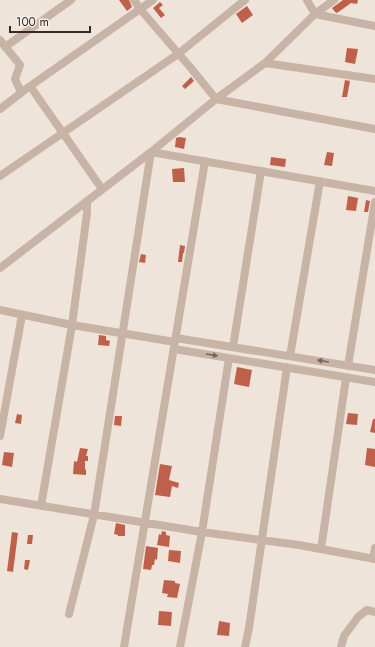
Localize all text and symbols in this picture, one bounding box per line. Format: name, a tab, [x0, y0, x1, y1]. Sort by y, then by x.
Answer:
scale bar	[10, 8, 90, 34]
text: 100 m	[16, 13, 49, 31]
one-way arrow	[206, 352, 219, 358]
one-way arrow	[317, 358, 329, 364]

